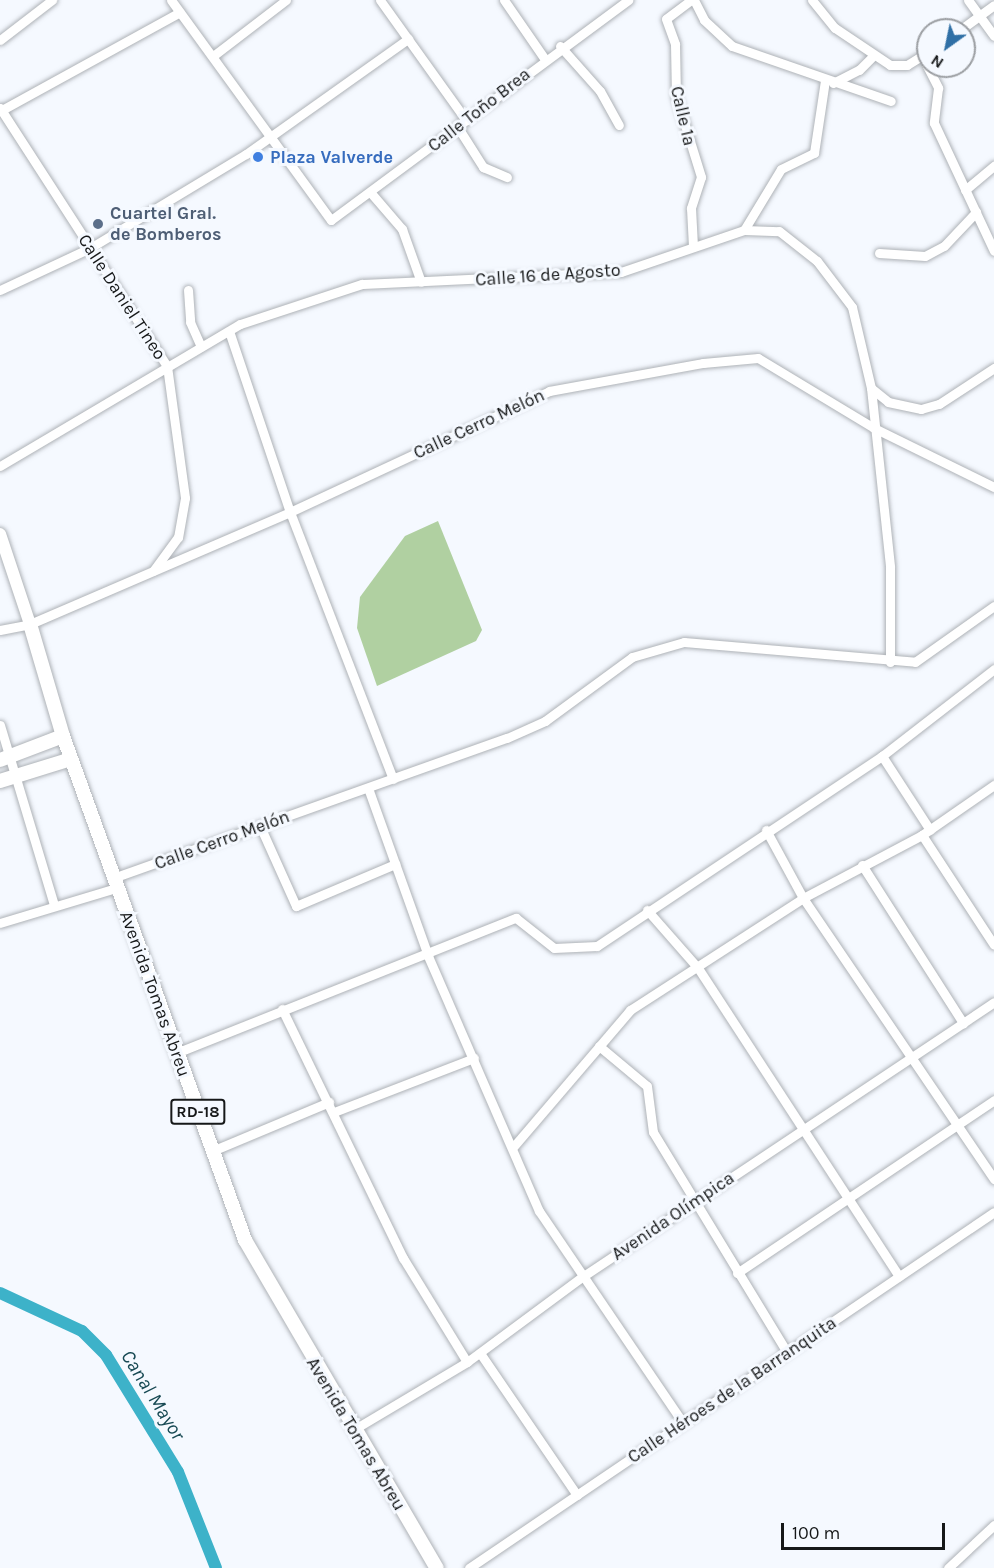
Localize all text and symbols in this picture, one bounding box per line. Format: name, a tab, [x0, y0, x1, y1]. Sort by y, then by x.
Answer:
north arrow	[916, 18, 976, 78]
text: N	[927, 51, 947, 73]
street label: Calle Toño Brea	[424, 63, 534, 157]
street label: Calle 1ª	[666, 84, 700, 148]
place label: Plaza Valverde	[270, 146, 393, 168]
marker: Plaza Valverde	[251, 150, 265, 164]
place label: Cuartel Gral. de Bomberos	[110, 203, 221, 246]
marker: Cuartel Gral. de Bomberos	[91, 217, 105, 231]
street label: Calle Daniel Tineo	[73, 230, 171, 364]
street label: Calle 16 de Agosto	[475, 259, 621, 291]
street label: Calle Cerro Melón	[410, 384, 548, 464]
street label: Calle Cerro Melón	[152, 806, 292, 874]
street label: Avenida Tomas Abreu	[115, 908, 195, 1080]
road number: RD-18	[170, 1099, 226, 1125]
street label: Avenida Olímpica	[608, 1167, 738, 1265]
street label: Calle Héroes de la Barranquita	[624, 1312, 840, 1468]
water label: Canal Mayor	[116, 1345, 190, 1445]
street label: Avenida Tomas Abreu	[302, 1353, 410, 1515]
scale bar	[784, 1511, 948, 1549]
text: 100 m	[792, 1522, 840, 1544]

